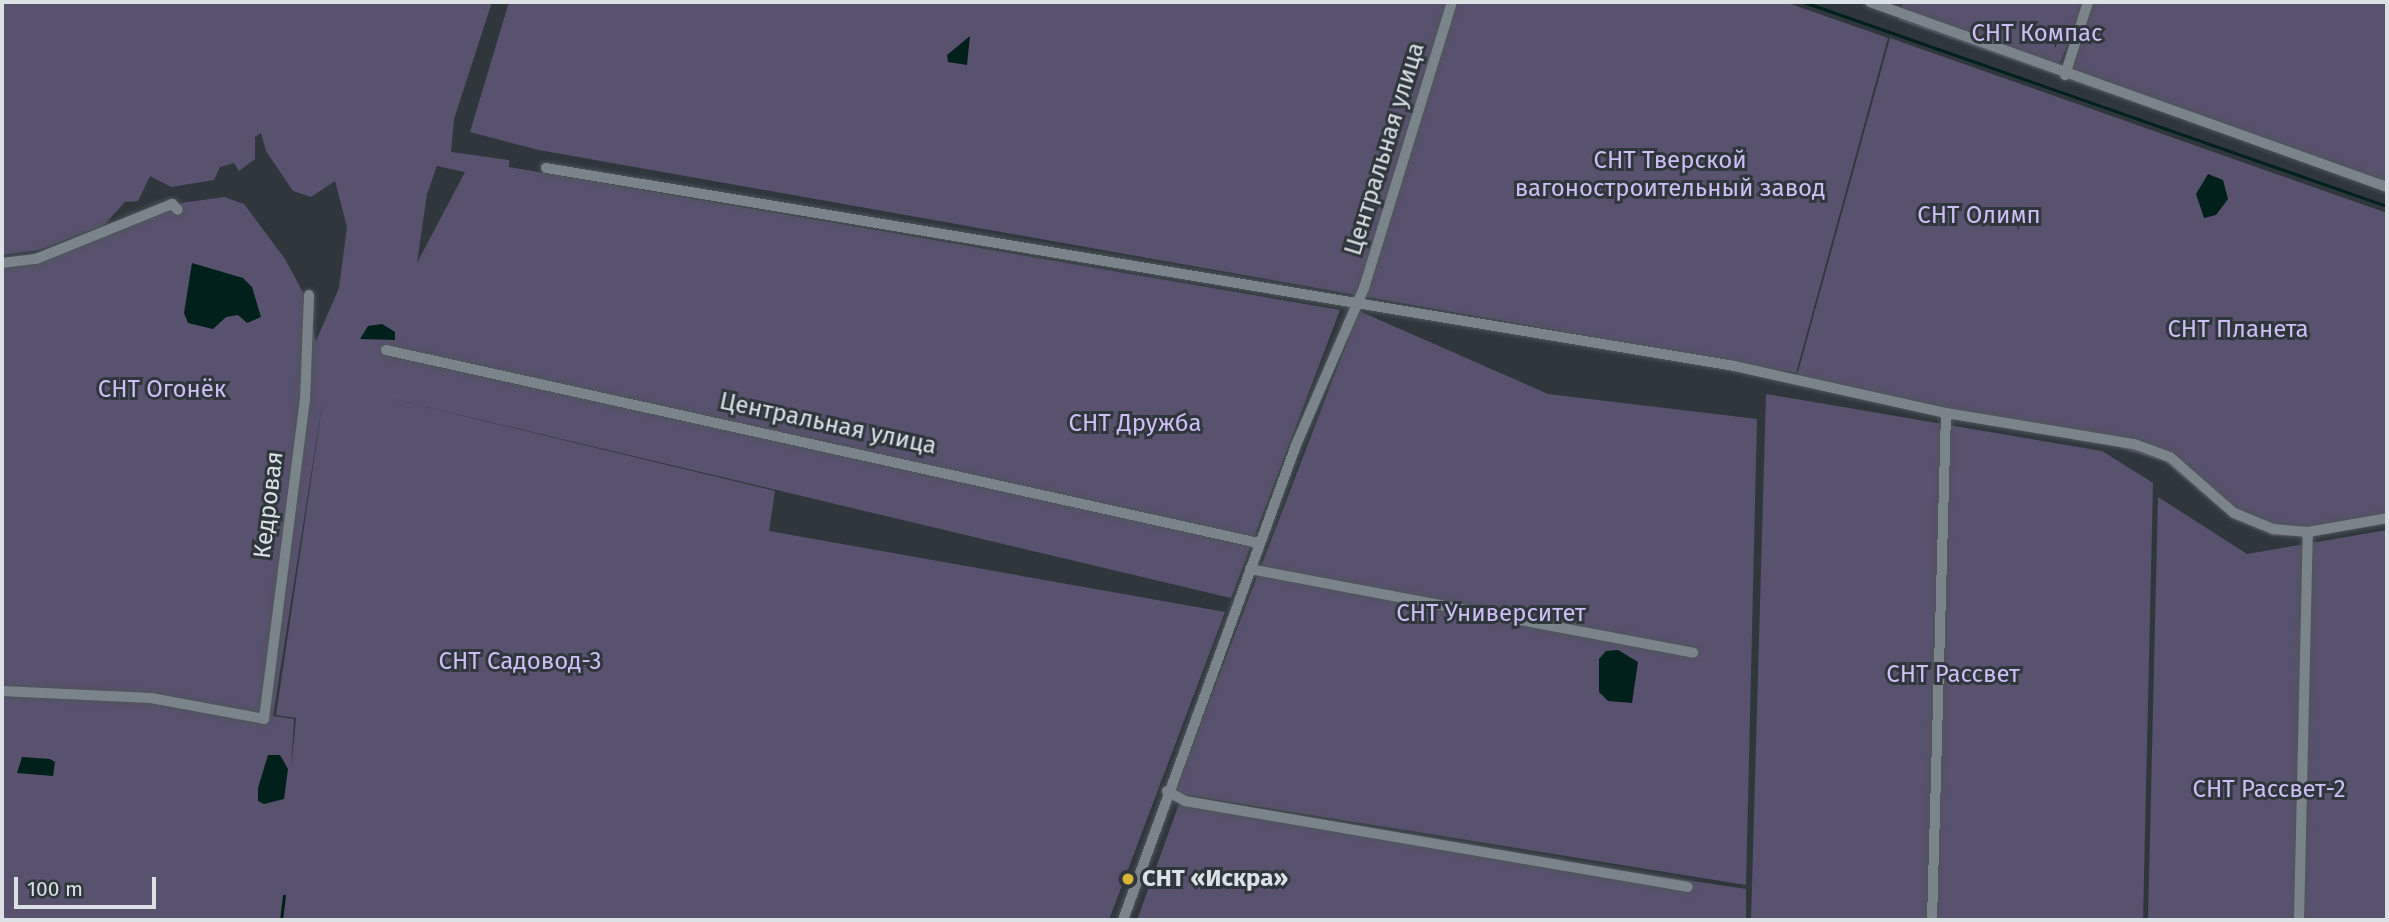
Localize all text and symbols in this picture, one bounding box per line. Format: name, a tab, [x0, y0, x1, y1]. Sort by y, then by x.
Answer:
park label: СНТ Компас	[1971, 20, 2103, 48]
street label: Центральная улица	[1339, 39, 1431, 259]
park label: СНТ Тверской вагоностроительный завод	[1515, 147, 1825, 203]
park label: СНТ Олимп	[1917, 202, 2041, 230]
park label: СНТ Планета	[2167, 316, 2309, 344]
park label: СНТ Огонёк	[98, 376, 226, 404]
street label: Центральная улица	[717, 387, 939, 461]
park label: СНТ Дружба	[1068, 410, 1202, 438]
street label: Кедровая	[248, 450, 290, 560]
park label: СНТ Университет	[1396, 600, 1586, 628]
park label: СНТ Садовод-3	[439, 648, 601, 676]
park label: СНТ Рассвет	[1886, 661, 2020, 689]
park label: СНТ Рассвет-2	[2192, 776, 2346, 804]
scale bar	[18, 862, 159, 906]
place label: СНТ «Искра»	[1142, 865, 1288, 893]
marker: СНТ «Искра»	[1120, 871, 1136, 887]
text: 100 m	[27, 876, 83, 902]

